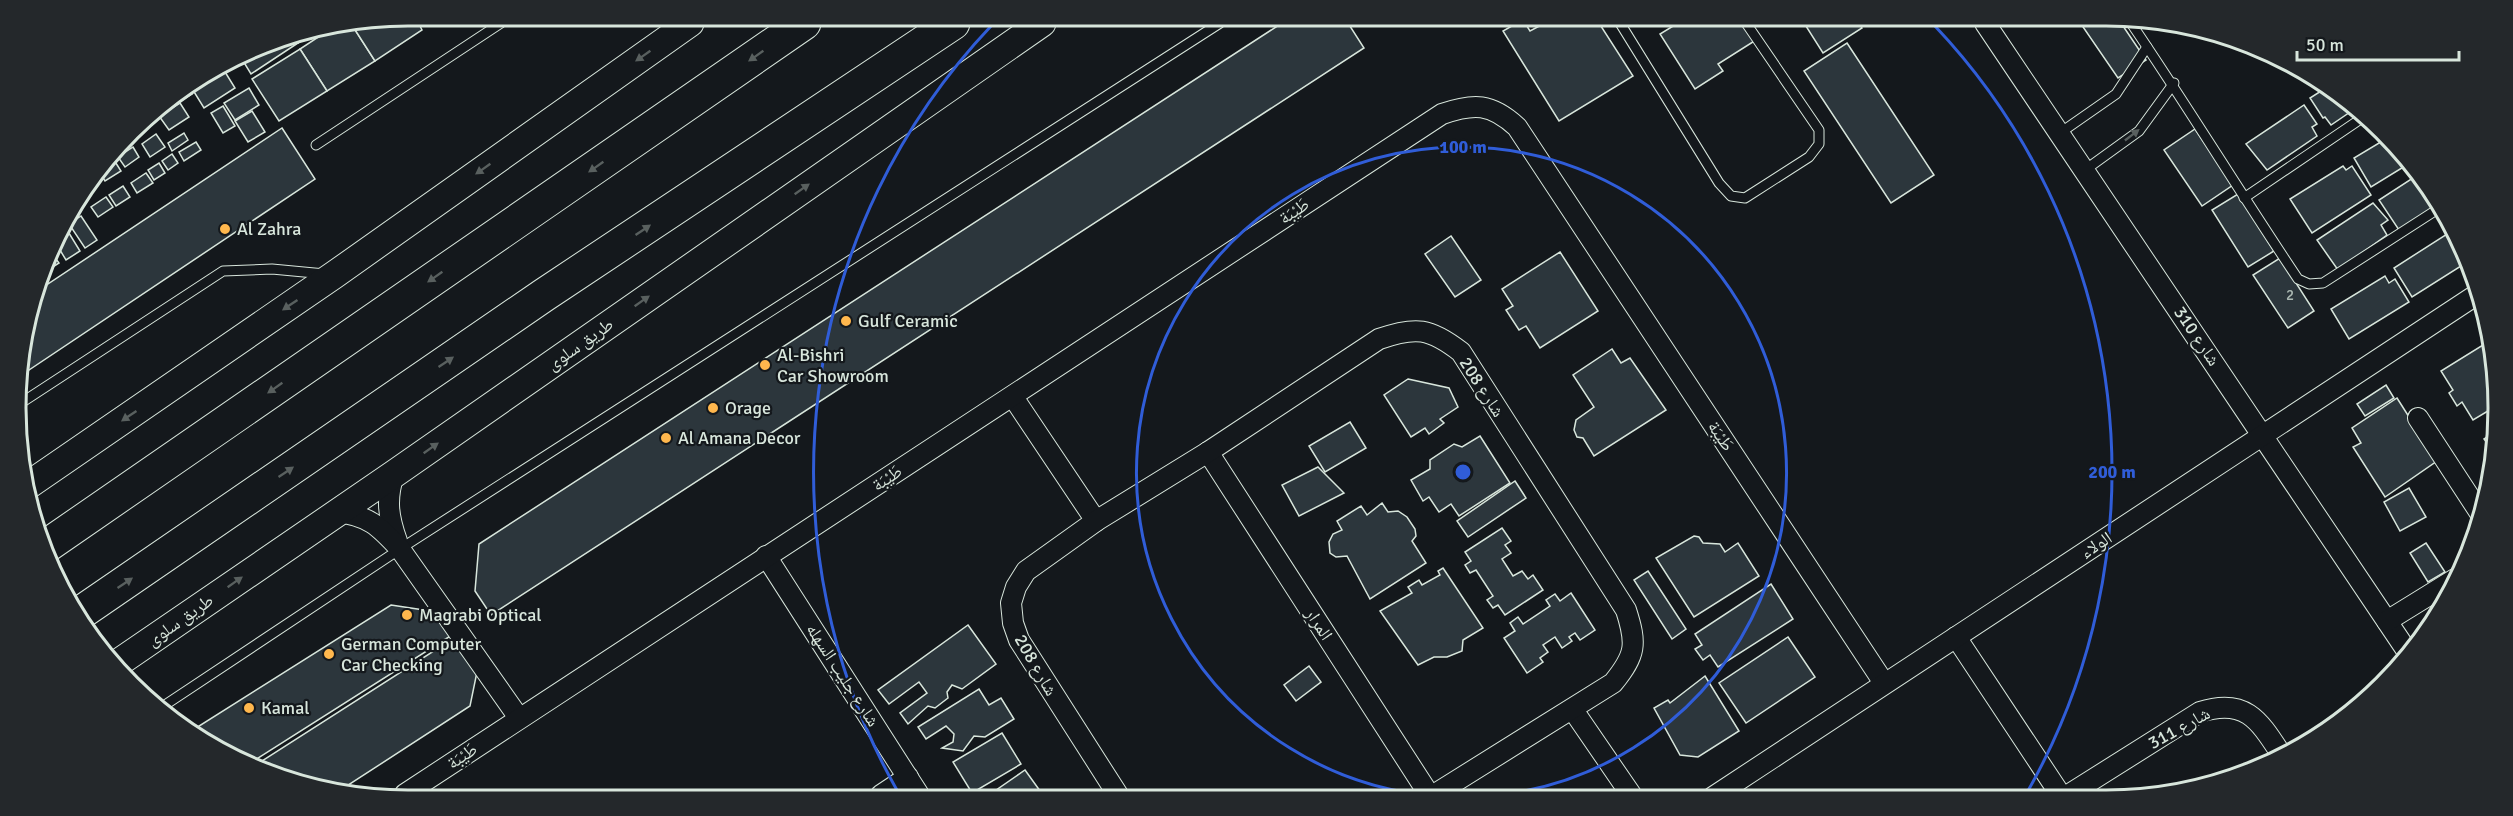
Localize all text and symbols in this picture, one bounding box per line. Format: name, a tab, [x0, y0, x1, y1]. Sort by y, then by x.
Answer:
scale bar	[2297, 24, 2459, 62]
text: 50 m	[2306, 34, 2344, 56]
one-way arrow	[635, 50, 651, 62]
one-way arrow	[748, 50, 764, 61]
one-way arrow	[2124, 130, 2139, 142]
text: 100 m	[1439, 136, 1487, 158]
one-way arrow	[588, 161, 604, 173]
one-way arrow	[476, 163, 492, 175]
one-way arrow	[794, 184, 810, 195]
street label: طَيْبَة	[1275, 193, 1313, 229]
place label: Al Zahra	[237, 218, 301, 240]
marker: Al Zahra	[218, 222, 232, 236]
one-way arrow	[635, 224, 651, 235]
one-way arrow	[428, 271, 444, 283]
house number: 2	[2286, 286, 2294, 304]
one-way arrow	[635, 295, 650, 307]
one-way arrow	[282, 299, 298, 311]
street label: شارع 310	[2169, 302, 2225, 370]
place label: Gulf Ceramic	[858, 310, 958, 332]
street label: طريق سلوى	[542, 313, 618, 375]
marker: Gulf Ceramic	[839, 314, 853, 328]
place label: Al-Bishri Car Showroom	[777, 344, 889, 387]
street label: شارع 208	[1454, 353, 1510, 421]
one-way arrow	[438, 356, 454, 368]
marker: Al-Bishri Car Showroom	[758, 358, 772, 372]
one-way arrow	[267, 382, 283, 394]
place label: Orage	[725, 397, 771, 419]
marker: Orage	[706, 401, 720, 415]
one-way arrow	[121, 410, 137, 422]
street label: طَيْبَة	[1703, 417, 1739, 455]
place label: Al Amana Decor	[678, 427, 801, 449]
marker: Al Amana Decor	[659, 431, 673, 445]
one-way arrow	[422, 442, 438, 454]
street label: طَيْبَة	[868, 460, 906, 496]
text: 200 m	[2088, 461, 2136, 483]
centre of rings	[1453, 462, 1473, 482]
one-way arrow	[277, 466, 293, 478]
street label: الولاء	[2076, 527, 2116, 563]
one-way arrow	[116, 577, 132, 589]
one-way arrow	[227, 577, 243, 588]
street label: طريق سلوى	[142, 589, 218, 651]
street label: المرار	[1300, 603, 1337, 644]
place label: Magrabi Optical	[419, 604, 542, 626]
marker: Magrabi Optical	[400, 608, 414, 622]
street label: شارع جليب السهله	[801, 619, 885, 731]
street label: شارع 208	[1010, 630, 1062, 700]
place label: German Computer Car Checking	[341, 633, 481, 676]
marker: German Computer Car Checking	[322, 647, 336, 661]
place label: Kamal	[261, 697, 310, 719]
marker: Kamal	[242, 701, 256, 715]
street label: شارع 311	[2144, 702, 2214, 754]
street label: طَيْبَة	[443, 738, 481, 774]

